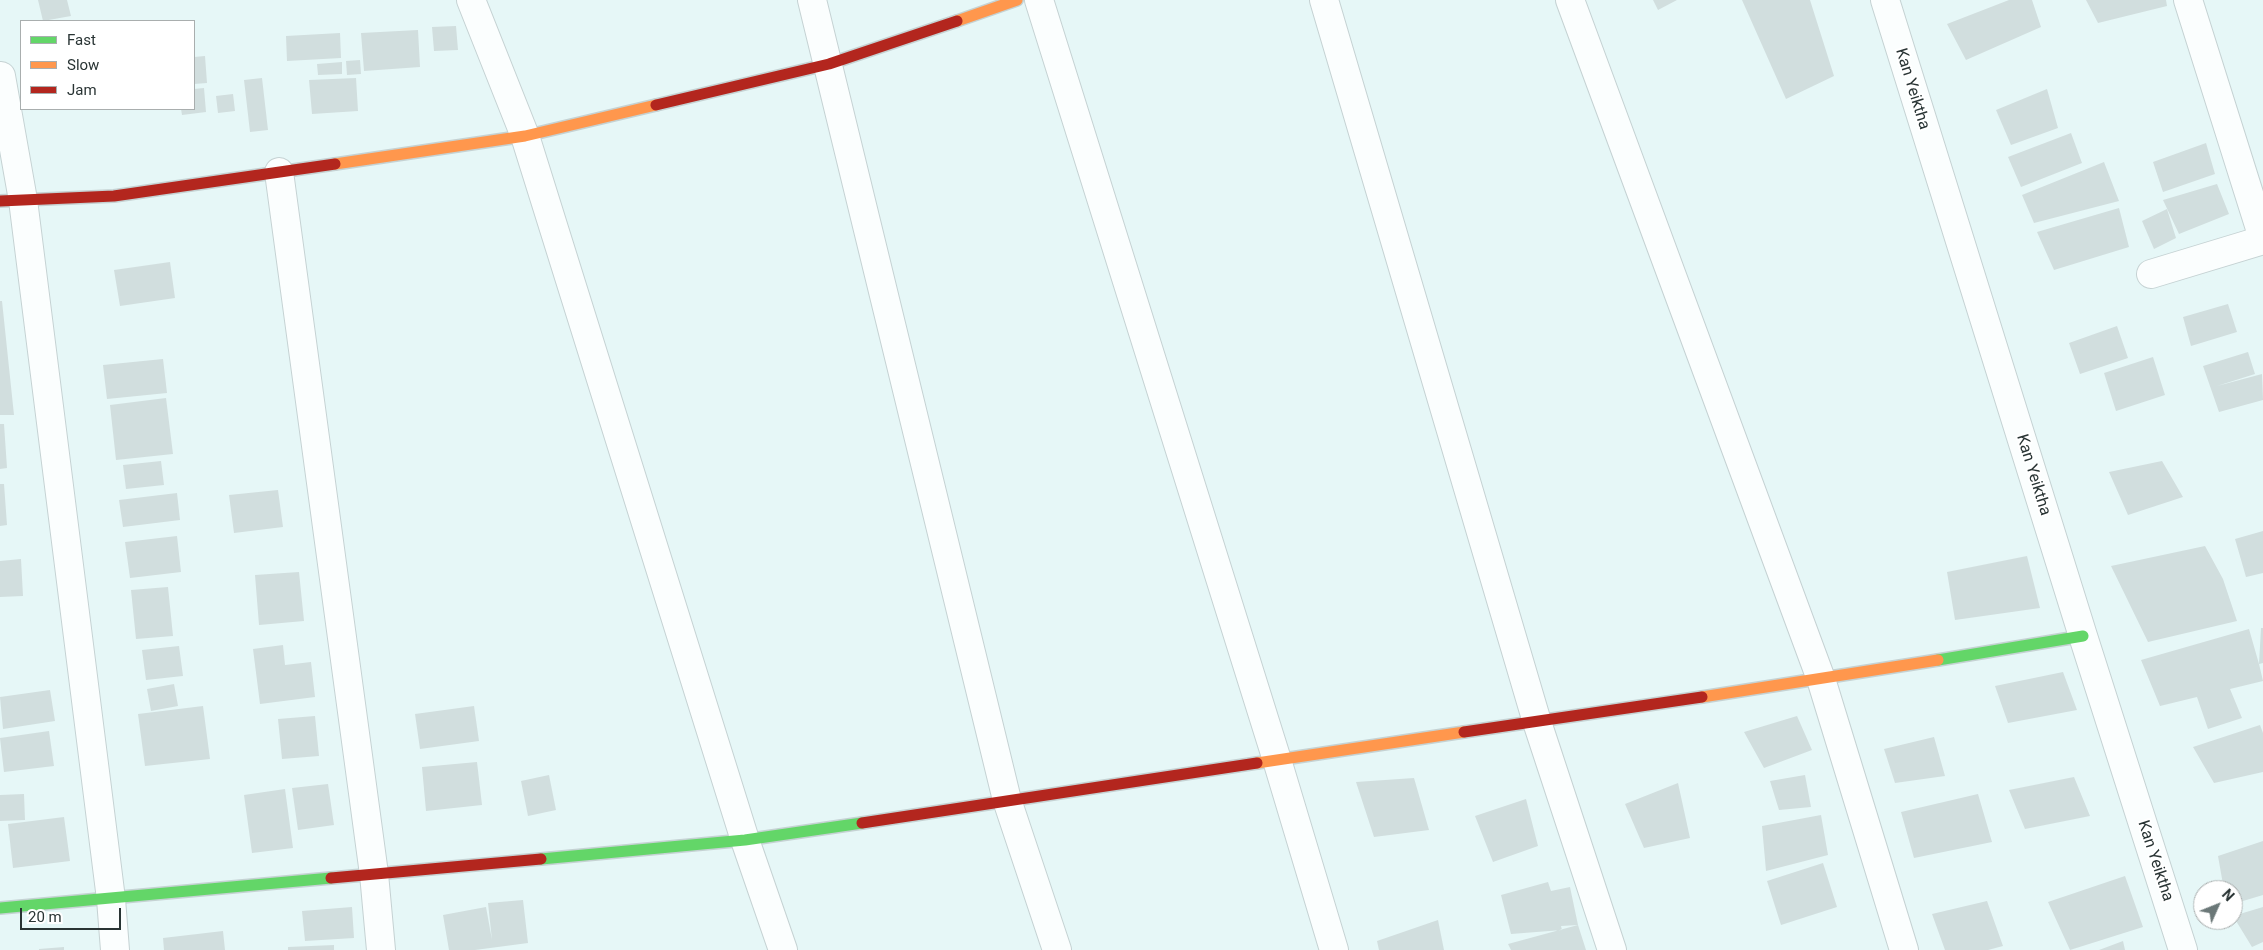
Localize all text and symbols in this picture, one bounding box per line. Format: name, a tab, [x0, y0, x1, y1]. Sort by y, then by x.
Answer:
legend	[20, 20, 195, 110]
text: Fast	[67, 31, 96, 49]
street label: Kan Yeiktha	[1891, 46, 1933, 132]
text: Slow	[67, 56, 99, 74]
text: Jam	[67, 81, 97, 99]
street label: Kan Yeiktha	[2012, 432, 2054, 518]
street label: Kan Yeiktha	[2133, 818, 2177, 904]
north arrow	[2193, 880, 2243, 930]
text: N	[2219, 886, 2237, 904]
scale bar	[22, 898, 124, 930]
text: 20 m	[28, 908, 62, 926]

